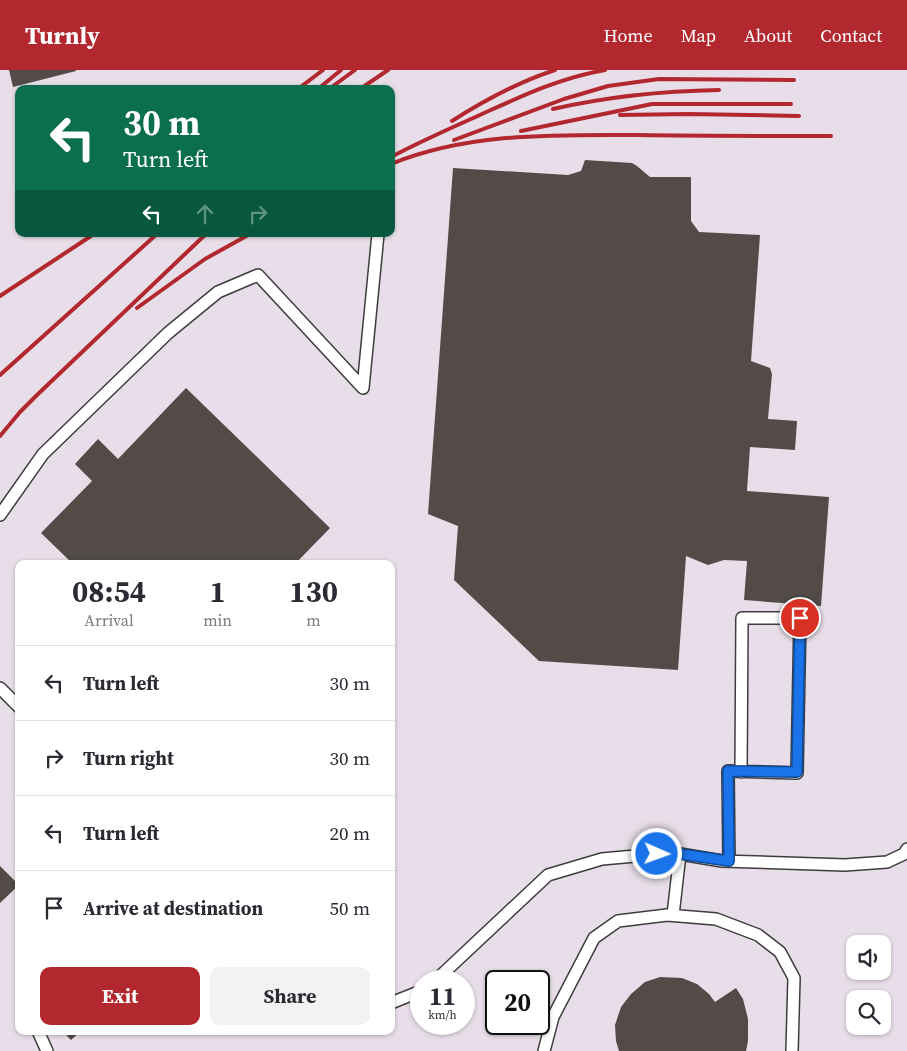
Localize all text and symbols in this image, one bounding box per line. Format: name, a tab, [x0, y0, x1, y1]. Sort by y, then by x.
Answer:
text: Turnly	[25, 19, 100, 52]
text: Home	[604, 23, 653, 48]
text: Map	[681, 23, 716, 48]
text: About	[744, 23, 792, 48]
text: Contact	[820, 23, 882, 48]
text: 30 m	[123, 99, 200, 147]
icon: left	[40, 105, 105, 170]
text: Turn left	[123, 144, 208, 174]
icon: left	[138, 200, 166, 228]
icon: ahead	[191, 200, 219, 228]
icon: right	[244, 200, 272, 228]
text: 08:54	[72, 571, 146, 612]
text: 1	[209, 571, 226, 612]
text: 130	[289, 571, 338, 612]
pin	[779, 597, 821, 639]
icon: arrive	[786, 604, 814, 632]
text: Arrival	[84, 609, 134, 631]
text: min	[203, 609, 232, 631]
text: m	[306, 609, 321, 631]
icon: left	[40, 669, 68, 697]
text: Turn left	[83, 670, 159, 696]
text: 30 m	[329, 670, 370, 696]
icon: right	[40, 744, 68, 772]
text: Turn right	[83, 745, 174, 771]
text: 30 m	[329, 745, 370, 771]
icon: left	[40, 819, 68, 847]
text: Turn left	[83, 820, 159, 846]
text: 20 m	[329, 820, 370, 846]
position arrow	[630, 827, 682, 879]
icon: arrive	[40, 894, 68, 922]
text: Arrive at destination	[83, 895, 263, 921]
text: 50 m	[329, 895, 370, 921]
map controls	[846, 935, 891, 1035]
button: sound	[846, 935, 891, 980]
button: Exit	[40, 967, 200, 1025]
button: Share	[210, 967, 370, 1025]
speed limit sign: 20	[485, 970, 550, 1035]
text: 11	[429, 979, 456, 1013]
button: search	[846, 990, 891, 1035]
text: km/h	[428, 1007, 457, 1023]

